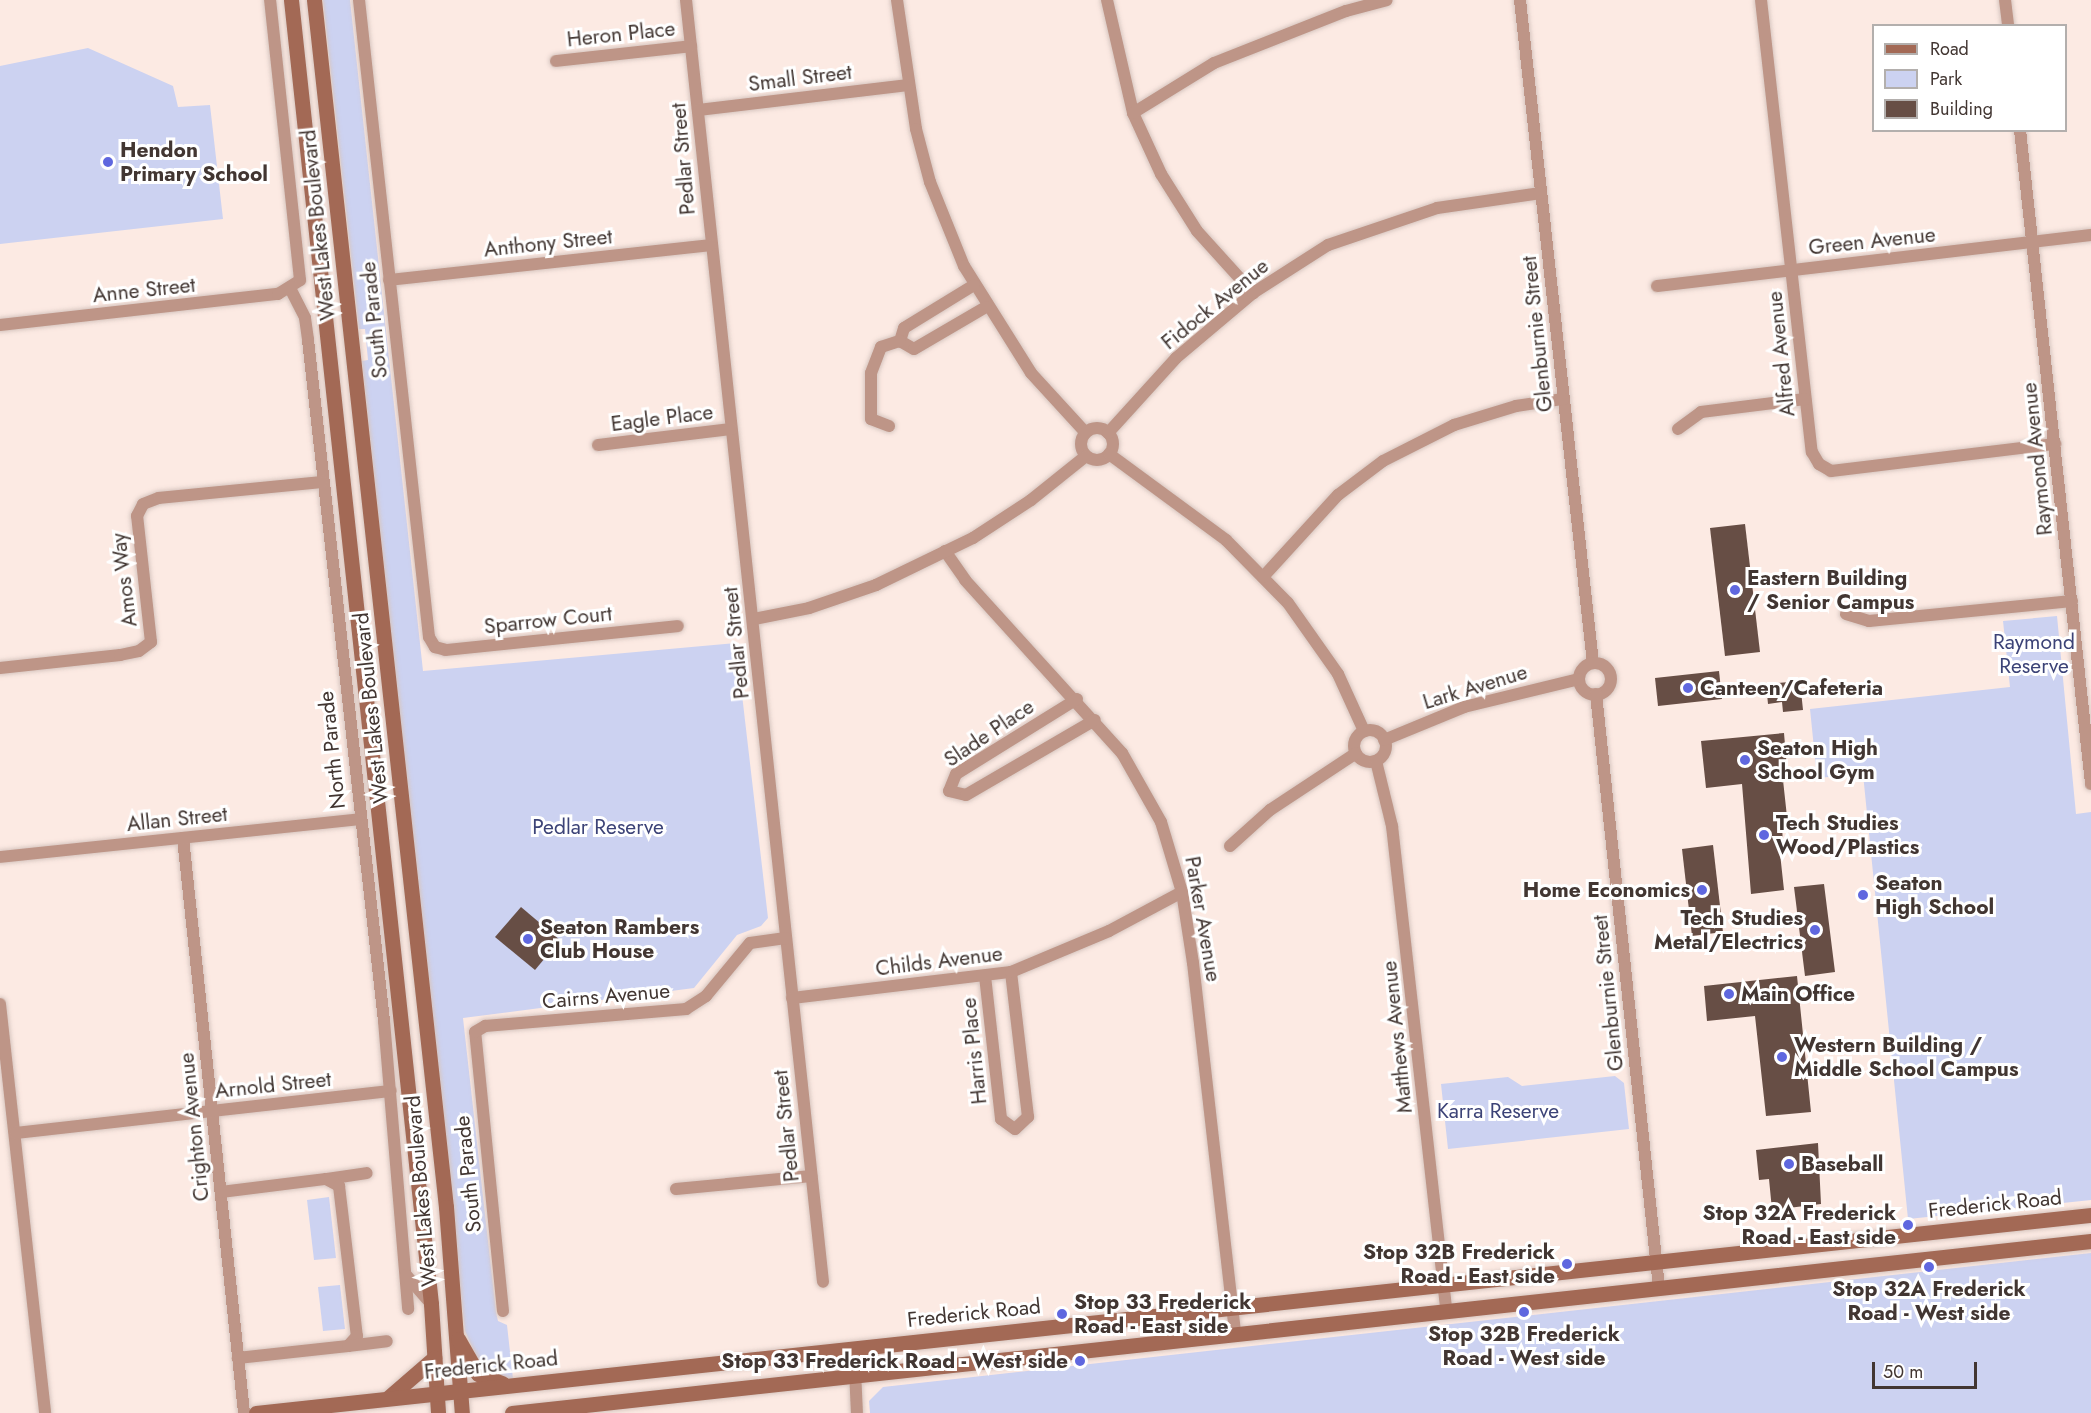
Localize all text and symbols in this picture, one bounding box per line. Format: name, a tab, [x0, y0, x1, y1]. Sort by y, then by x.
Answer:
street label: Heron Place	[566, 16, 676, 52]
legend	[1872, 24, 2067, 132]
text: Road	[1930, 36, 1969, 62]
street label: Small Street	[747, 59, 853, 97]
text: Park	[1930, 66, 1962, 92]
text: Building	[1930, 96, 1993, 122]
street label: Pedlar Street	[666, 102, 700, 216]
street label: West Lakes Boulevard	[295, 128, 341, 322]
place label: Hendon Primary School	[120, 137, 268, 187]
marker: Hendon Primary School	[101, 155, 115, 169]
street label: Green Avenue	[1807, 222, 1937, 260]
street label: Anthony Street	[483, 224, 613, 262]
street label: Fidock Avenue	[1156, 253, 1274, 355]
street label: Glenburnie Street	[1516, 255, 1558, 413]
street label: South Parade	[355, 260, 393, 380]
street label: Anne Street	[91, 272, 197, 308]
street label: Alfred Avenue	[1762, 290, 1800, 418]
street label: Raymond Avenue	[2016, 381, 2058, 537]
street label: Eagle Place	[609, 399, 715, 437]
street label: Amos Way	[106, 532, 142, 628]
place label: Eastern Building / Senior Campus	[1747, 565, 1914, 615]
marker: Eastern Building / Senior Campus	[1728, 583, 1742, 597]
street label: Pedlar Street	[718, 586, 754, 700]
street label: Sparrow Court	[483, 601, 613, 639]
street label: West Lakes Boulevard	[348, 611, 394, 805]
park label: Raymond Reserve	[1993, 629, 2075, 679]
street label: Lark Avenue	[1420, 659, 1530, 715]
place label: Canteen/Cafeteria	[1700, 675, 1883, 701]
marker: Canteen/Cafeteria	[1681, 681, 1695, 695]
street label: North Parade	[313, 690, 351, 810]
street label: Slade Place	[939, 694, 1039, 772]
place label: Seaton High School Gym	[1757, 735, 1878, 785]
marker: Seaton High School Gym	[1738, 753, 1752, 767]
street label: Allan Street	[125, 801, 229, 837]
place label: Tech Studies Wood/Plastics	[1776, 810, 1919, 860]
park label: Pedlar Reserve	[532, 814, 664, 840]
marker: Tech Studies Wood/Plastics	[1757, 828, 1771, 842]
street label: Parker Avenue	[1180, 854, 1226, 984]
place label: Seaton High School	[1875, 870, 1994, 920]
place label: Home Economics	[1523, 877, 1690, 903]
marker: Home Economics	[1695, 883, 1709, 897]
marker: Seaton High School	[1856, 888, 1870, 902]
place label: Tech Studies Metal/Electrics	[1654, 905, 1803, 955]
place label: Seaton Rambers Club House	[540, 914, 699, 964]
street label: Glenburnie Street	[1587, 914, 1629, 1072]
marker: Tech Studies Metal/Electrics	[1808, 923, 1822, 937]
marker: Seaton Rambers Club House	[521, 932, 535, 946]
street label: Childs Avenue	[874, 941, 1004, 981]
street label: Matthews Avenue	[1376, 960, 1418, 1114]
street label: Cairns Avenue	[541, 978, 671, 1014]
place label: Main Office	[1741, 981, 1855, 1007]
marker: Main Office	[1722, 987, 1736, 1001]
street label: Harris Place	[956, 996, 992, 1106]
place label: Western Building / Middle School Campus	[1794, 1032, 2018, 1082]
marker: Western Building / Middle School Campus	[1775, 1050, 1789, 1064]
street label: Crighton Avenue	[174, 1051, 214, 1203]
street label: Arnold Street	[214, 1066, 332, 1104]
street label: Pedlar Street	[768, 1069, 804, 1183]
street label: West Lakes Boulevard	[400, 1094, 442, 1288]
park label: Karra Reserve	[1437, 1098, 1559, 1124]
street label: South Parade	[449, 1114, 487, 1234]
place label: Baseball	[1801, 1151, 1883, 1177]
marker: Baseball	[1782, 1157, 1796, 1171]
street label: Frederick Road	[1927, 1184, 2063, 1224]
place label: Stop 32A Frederick Road - East side	[1703, 1200, 1896, 1250]
marker: Stop 32A Frederick Road - East side	[1901, 1218, 1915, 1232]
place label: Stop 32B Frederick Road - East side	[1363, 1239, 1555, 1289]
marker: Stop 32B Frederick Road - East side	[1560, 1257, 1574, 1271]
marker: Stop 32A Frederick Road - West side	[1922, 1260, 1936, 1274]
place label: Stop 32A Frederick Road - West side	[1832, 1276, 2026, 1326]
place label: Stop 33 Frederick Road - East side	[1074, 1289, 1251, 1339]
street label: Frederick Road	[906, 1293, 1042, 1333]
marker: Stop 32B Frederick Road - West side	[1517, 1305, 1531, 1319]
marker: Stop 33 Frederick Road - East side	[1055, 1307, 1069, 1321]
place label: Stop 32B Frederick Road - West side	[1428, 1321, 1620, 1371]
street label: Frederick Road	[423, 1345, 559, 1385]
place label: Stop 33 Frederick Road - West side	[721, 1348, 1068, 1374]
scale bar	[1875, 1350, 1980, 1388]
marker: Stop 33 Frederick Road - West side	[1073, 1354, 1087, 1368]
text: 50 m	[1883, 1359, 1923, 1385]

